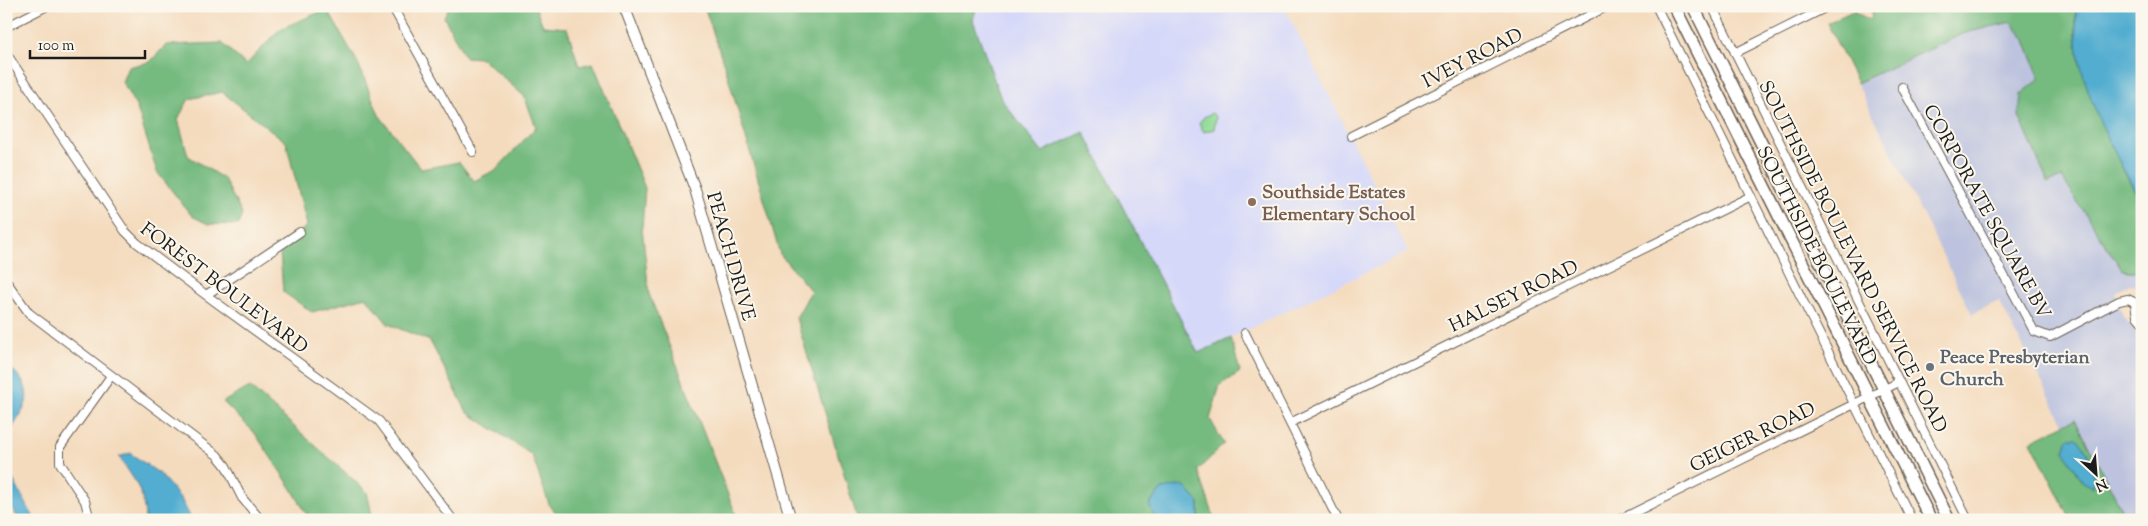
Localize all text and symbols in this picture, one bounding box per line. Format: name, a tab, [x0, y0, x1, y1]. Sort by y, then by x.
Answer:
street label: IVEY ROAD	[1418, 22, 1528, 96]
scale bar	[30, 28, 145, 60]
text: 100 m	[38, 36, 75, 57]
street label: SOUTHSIDE BOULEVARD SERVICE ROAD	[1751, 76, 1953, 438]
street label: CORPORATE SQUARE BV	[1915, 100, 2056, 324]
street label: SOUTHSIDE BOULEVARD	[1749, 142, 1883, 370]
place label: Southside Estates Elementary School	[1262, 180, 1416, 229]
street label: PEACH DRIVE	[698, 189, 761, 325]
marker: Southside Estates Elementary School	[1246, 196, 1258, 208]
street label: FOREST BOULEVARD	[134, 217, 313, 361]
street label: HALSEY ROAD	[1445, 254, 1583, 340]
place label: Peace Presbyterian Church	[1940, 345, 2090, 394]
marker: Peace Presbyterian Church	[1924, 361, 1936, 373]
street label: GEIGER ROAD	[1686, 396, 1820, 480]
north arrow	[2070, 448, 2120, 498]
text: N	[2091, 472, 2110, 495]

